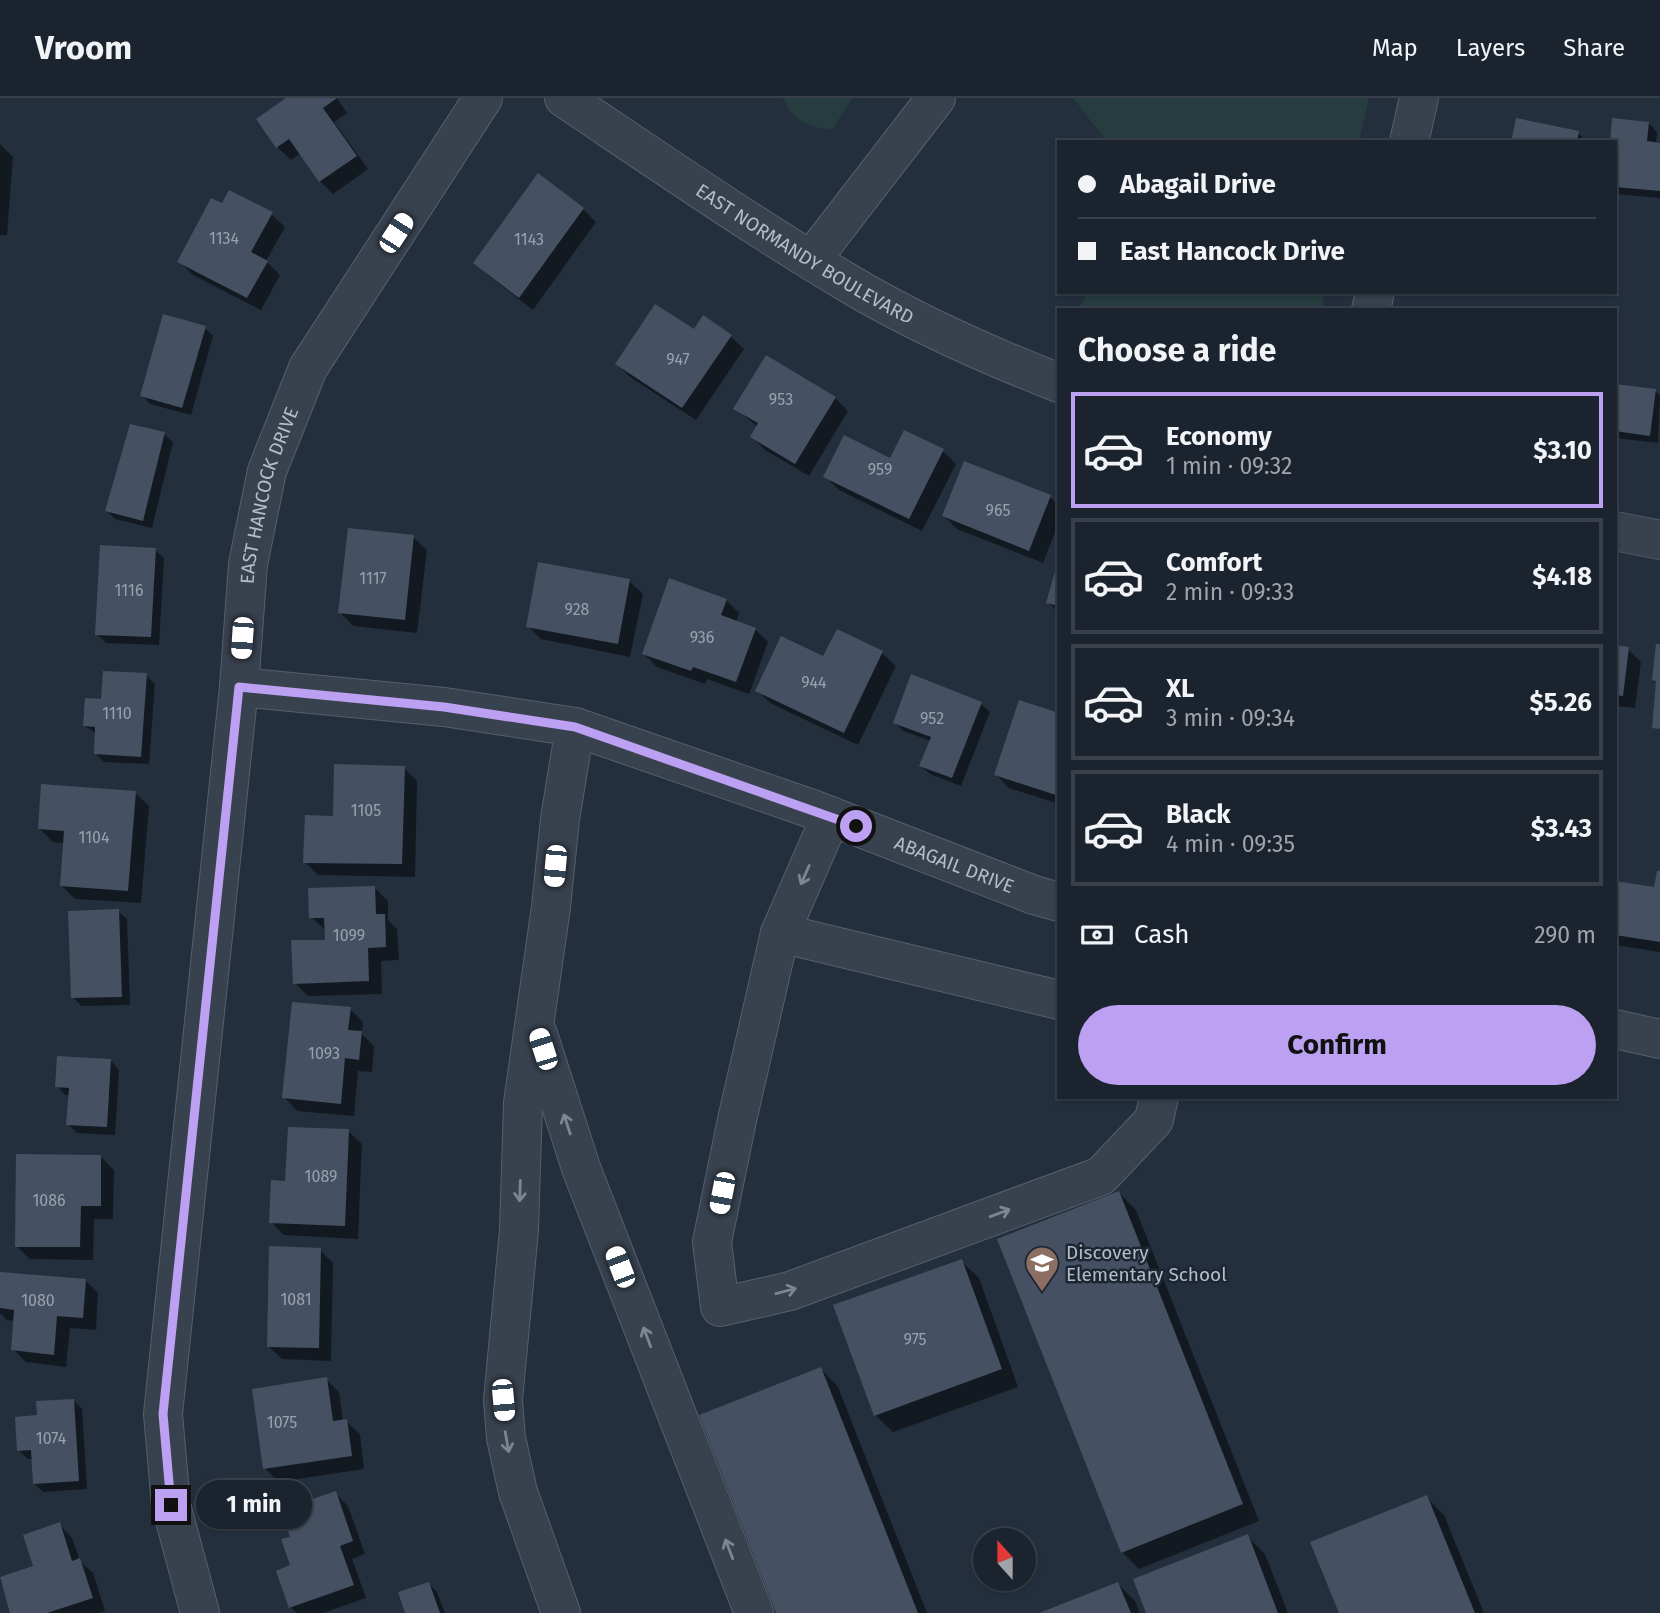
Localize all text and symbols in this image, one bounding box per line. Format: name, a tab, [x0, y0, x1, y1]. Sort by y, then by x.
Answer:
text: Vroom	[35, 28, 132, 68]
text: Map	[1372, 34, 1418, 62]
text: Layers	[1456, 34, 1525, 62]
text: Share	[1563, 34, 1625, 62]
text: Abagail Drive	[1120, 169, 1276, 200]
street label: EAST NORMANDY BOULEVARD	[692, 178, 918, 329]
car	[376, 210, 417, 256]
house number: 1134	[209, 229, 240, 248]
house number: 1143	[514, 230, 544, 249]
text: East Hancock Drive	[1120, 236, 1345, 267]
text: Choose a ride	[1078, 331, 1276, 369]
house number: 947	[666, 350, 690, 369]
house number: 953	[769, 390, 793, 409]
street label: EAST HANCOCK DRIVE	[235, 403, 303, 585]
icon: car	[1082, 419, 1145, 482]
text: Economy	[1166, 421, 1272, 452]
text: $3.10	[1533, 435, 1592, 466]
text: 1 min · 09:32	[1166, 452, 1292, 480]
house number: 959	[868, 460, 892, 479]
house number: 965	[986, 501, 1010, 520]
icon: car	[1082, 545, 1145, 608]
text: Comfort	[1166, 547, 1262, 578]
text: $4.18	[1532, 561, 1592, 592]
house number: 1117	[359, 569, 387, 588]
text: 2 min · 09:33	[1166, 578, 1294, 606]
house number: 1116	[115, 581, 143, 600]
house number: 928	[565, 600, 590, 619]
car	[231, 616, 254, 660]
house number: 936	[690, 628, 714, 647]
icon: car	[1082, 671, 1145, 734]
house number: 944	[801, 673, 827, 692]
text: XL	[1166, 673, 1194, 704]
text: $5.26	[1529, 687, 1592, 718]
house number: 1110	[102, 704, 132, 723]
text: 3 min · 09:34	[1166, 704, 1295, 732]
house number: 952	[920, 709, 944, 728]
icon: car	[1082, 797, 1145, 860]
text: Black	[1166, 799, 1231, 830]
house number: 1105	[351, 801, 381, 820]
route start	[840, 810, 872, 842]
text: $3.43	[1531, 813, 1592, 844]
house number: 1104	[78, 828, 110, 847]
text: 4 min · 09:35	[1166, 830, 1295, 858]
street label: ABAGAIL DRIVE	[891, 831, 1017, 898]
car	[543, 844, 568, 888]
one-way arrow	[798, 863, 811, 885]
icon: cash	[1078, 916, 1116, 954]
text: Cash	[1134, 919, 1190, 950]
text: 290 m	[1534, 921, 1596, 949]
house number: 1099	[333, 926, 365, 945]
button: Confirm	[1078, 1005, 1596, 1085]
car	[527, 1026, 560, 1072]
house number: 1093	[308, 1044, 340, 1063]
one-way arrow	[560, 1113, 573, 1135]
house number: 1089	[305, 1167, 337, 1186]
car	[708, 1170, 737, 1216]
one-way arrow	[514, 1179, 527, 1202]
house number: 1086	[32, 1191, 66, 1210]
one-way arrow	[989, 1206, 1011, 1219]
place label: Discovery Elementary School	[1066, 1241, 1227, 1286]
car	[603, 1244, 638, 1290]
school or university icon: Discovery Elementary School	[1023, 1244, 1061, 1293]
one-way arrow	[775, 1284, 797, 1297]
house number: 1081	[280, 1290, 312, 1309]
house number: 1080	[21, 1291, 55, 1310]
one-way arrow	[639, 1327, 652, 1349]
house number: 975	[903, 1330, 927, 1349]
car	[491, 1378, 516, 1422]
house number: 1075	[267, 1413, 297, 1432]
house number: 1074	[36, 1429, 67, 1448]
one-way arrow	[501, 1430, 514, 1453]
callout: 1 min	[196, 1480, 311, 1530]
route end	[155, 1489, 187, 1521]
text: 1 min	[226, 1490, 282, 1518]
north arrow	[973, 1528, 1036, 1591]
map controls	[973, 1528, 1036, 1591]
one-way arrow	[722, 1539, 734, 1561]

